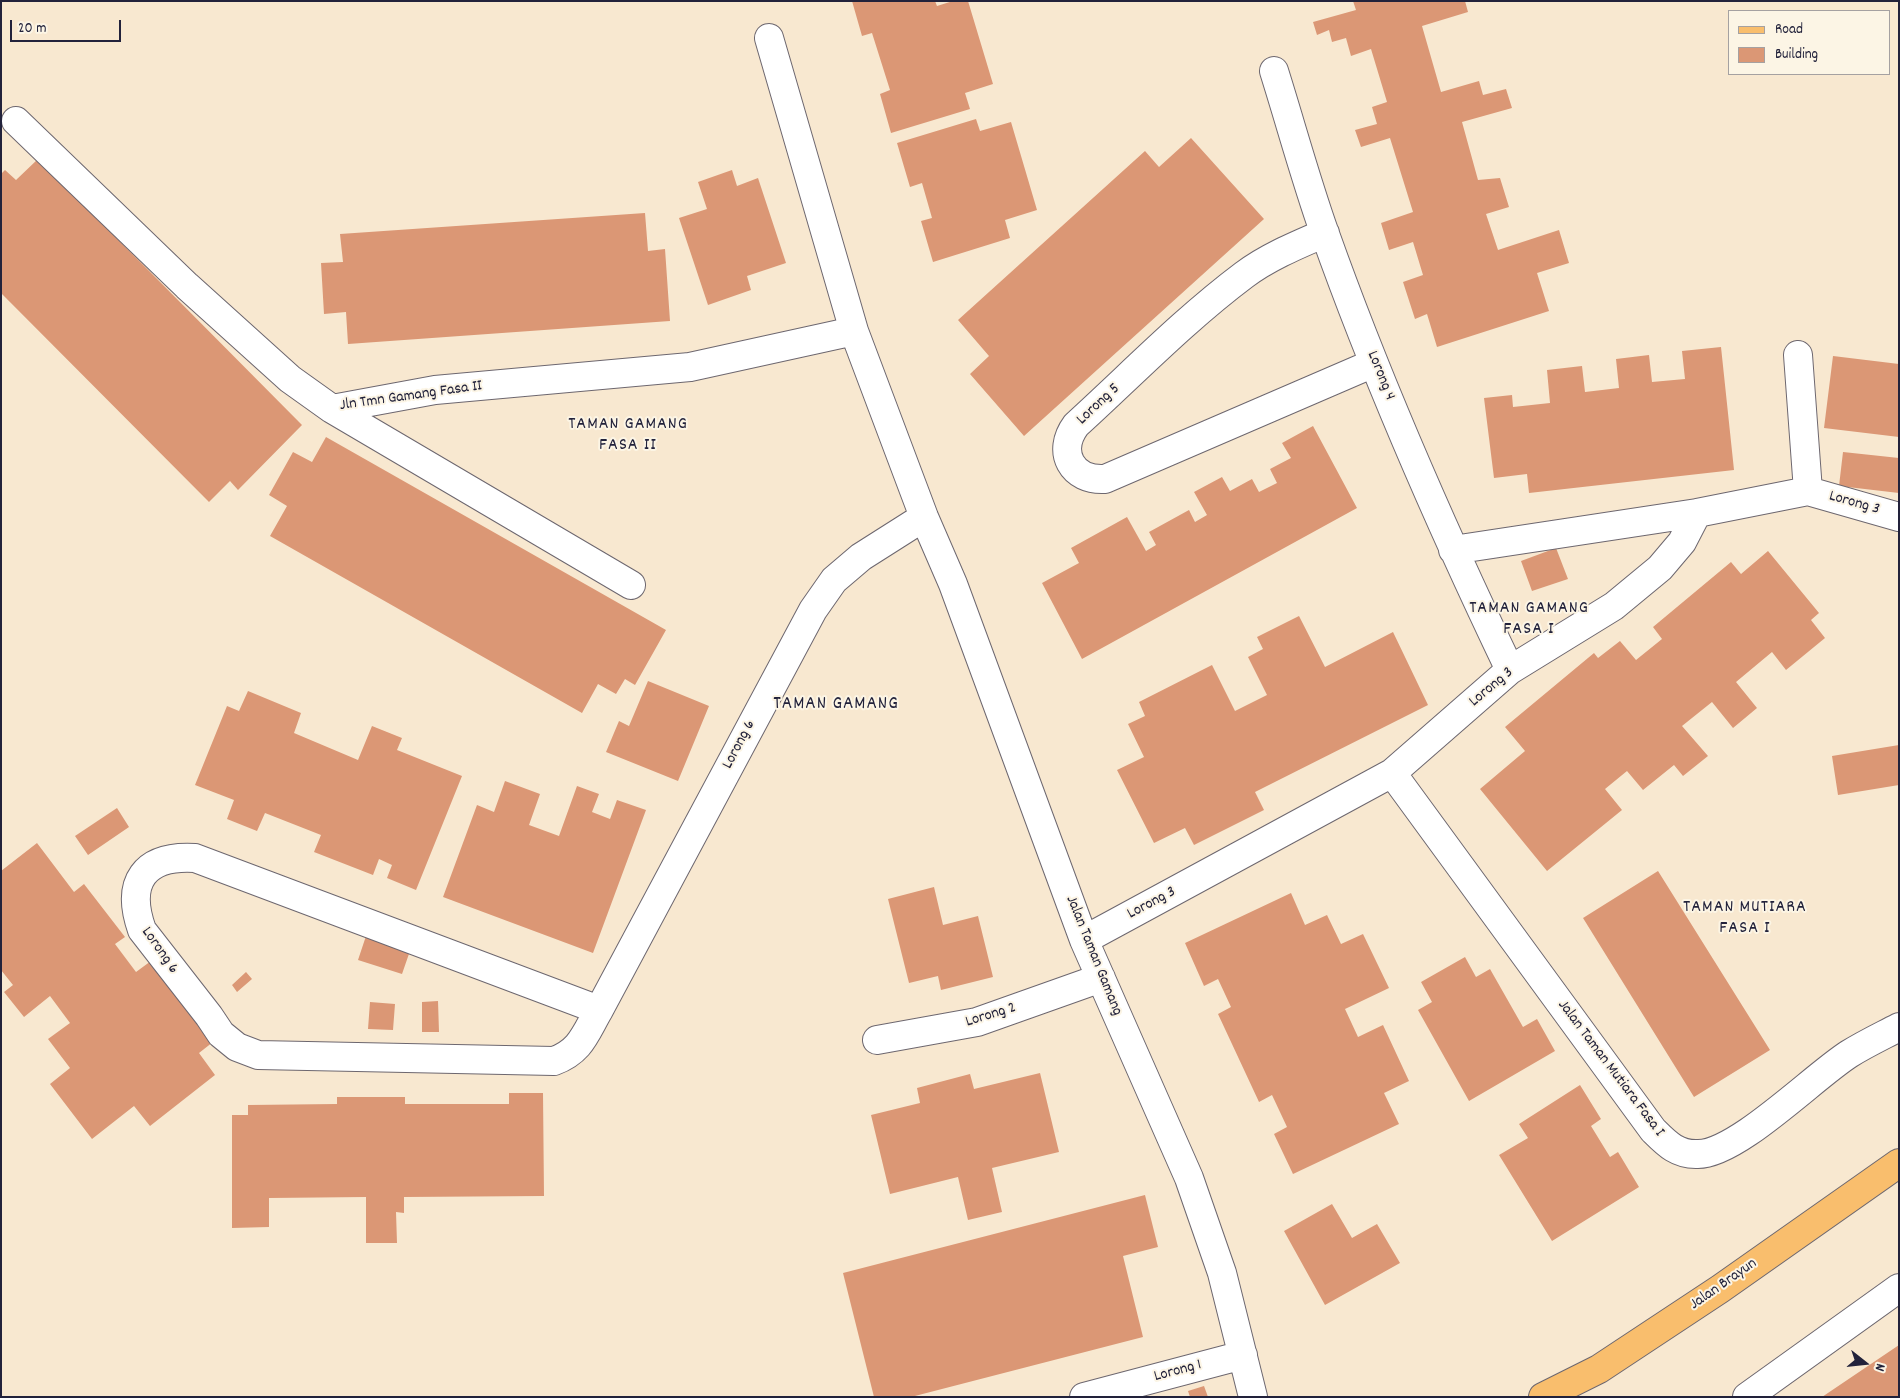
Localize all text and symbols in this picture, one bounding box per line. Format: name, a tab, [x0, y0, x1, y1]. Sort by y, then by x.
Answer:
scale bar	[12, 10, 124, 42]
legend	[1728, 10, 1890, 75]
text: 20 m	[18, 18, 46, 40]
text: Road	[1775, 19, 1803, 41]
text: Building	[1775, 44, 1818, 66]
street label: Lorong 4	[1361, 349, 1399, 403]
street label: Jln Tmn Gamang Fasa II	[338, 377, 484, 417]
street label: Lorong 5	[1073, 380, 1125, 430]
district label: TAMAN GAMANG FASA II	[567, 415, 689, 458]
street label: Lorong 3	[1826, 488, 1882, 520]
district label: TAMAN GAMANG FASA I	[1468, 599, 1590, 642]
street label: Lorong 3	[1466, 664, 1518, 712]
district label: TAMAN GAMANG	[772, 694, 900, 716]
street label: Lorong 6	[719, 717, 761, 773]
street label: Lorong 3	[1125, 883, 1179, 925]
street label: Jalan Taman Gamang	[1060, 893, 1126, 1019]
district label: TAMAN MUTIARA FASA I	[1681, 898, 1809, 941]
street label: Lorong 6	[136, 924, 182, 978]
street label: Jalan Taman Mutiara Fasa I	[1552, 997, 1668, 1141]
street label: Lorong 2	[963, 999, 1019, 1033]
street label: Jalan Brayun	[1687, 1255, 1761, 1315]
north arrow	[1840, 1338, 1890, 1388]
street label: Lorong 1	[1152, 1356, 1204, 1388]
text: N	[1869, 1361, 1890, 1373]

